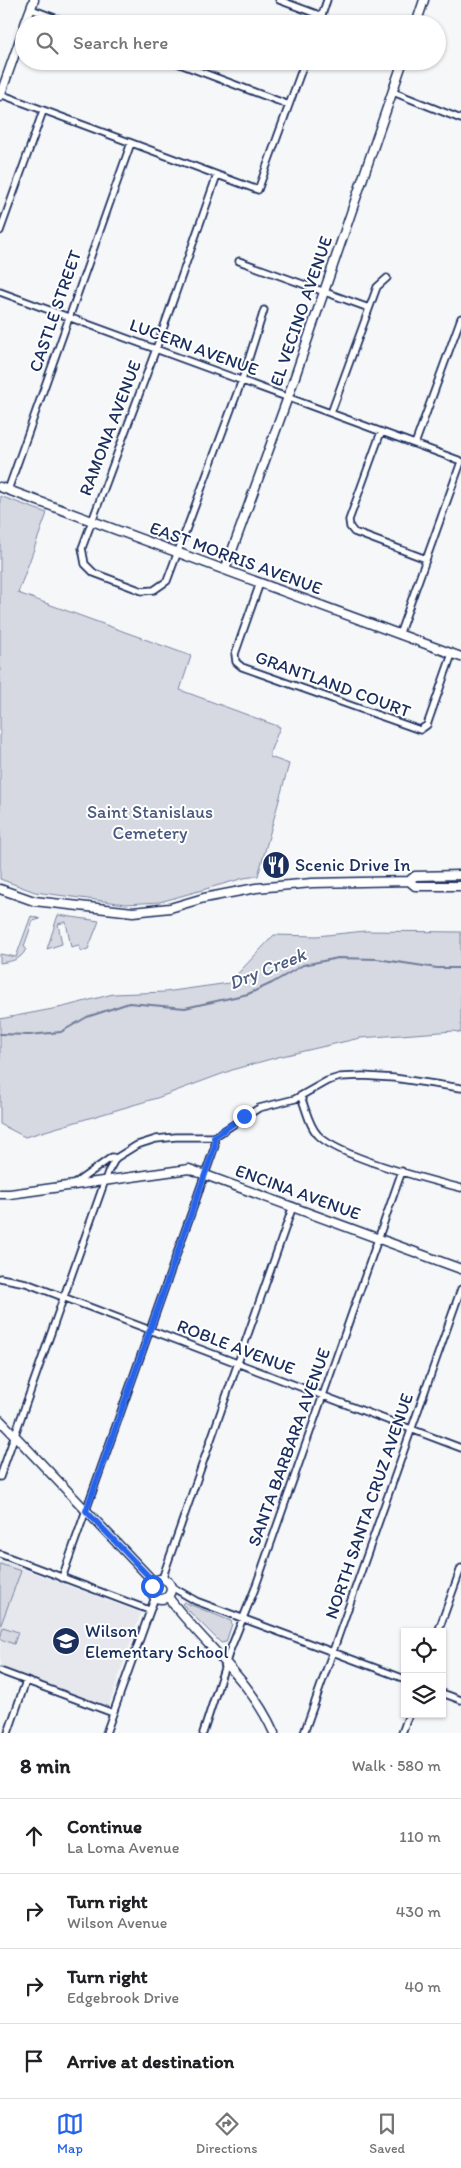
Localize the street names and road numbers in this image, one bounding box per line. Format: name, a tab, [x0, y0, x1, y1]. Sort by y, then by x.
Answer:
street label: EL VECINO AVENUE	[265, 233, 337, 389]
street label: CASTLE STREET	[24, 247, 86, 375]
street label: LUCERN AVENUE	[127, 313, 261, 381]
street label: RAMONA AVENUE	[74, 357, 146, 499]
street label: EAST MORRIS AVENUE	[147, 517, 325, 599]
street label: GRANTLAND COURT	[252, 646, 414, 722]
street label: ENCINA AVENUE	[232, 1159, 364, 1225]
street label: ROBLE AVENUE	[174, 1314, 298, 1380]
street label: SANTA BARBARA AVENUE	[243, 1345, 335, 1549]
street label: NORTH SANTA CRUZ AVENUE	[320, 1390, 418, 1622]

